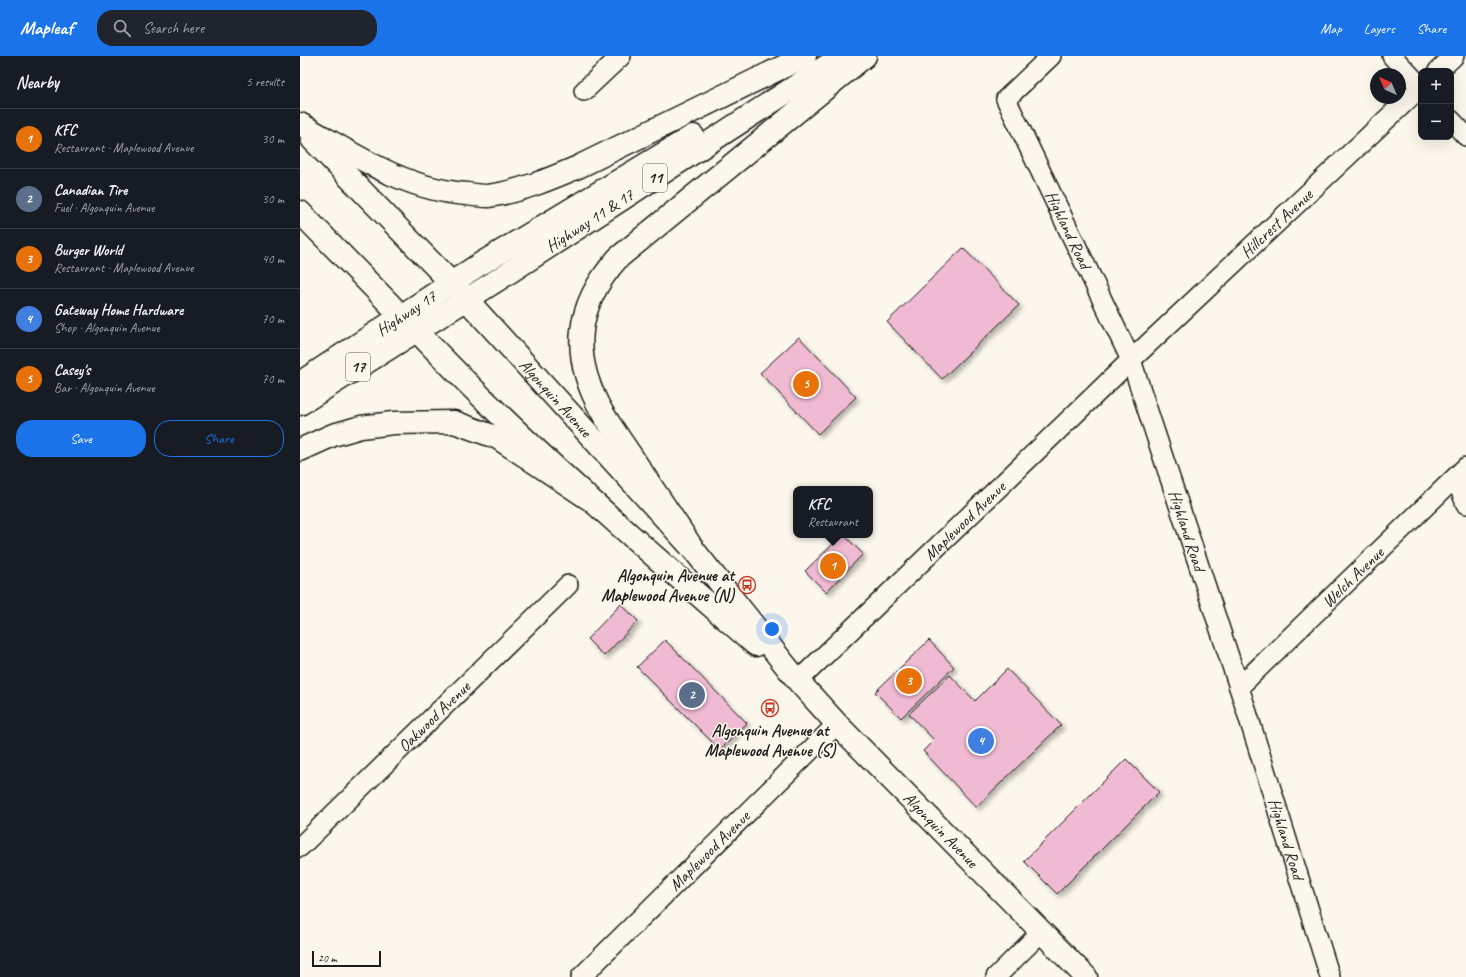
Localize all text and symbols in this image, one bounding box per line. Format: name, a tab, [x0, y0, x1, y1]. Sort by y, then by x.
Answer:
search box	[97, 10, 377, 46]
text: Mapleaf	[20, 16, 73, 40]
icon: search	[111, 17, 133, 39]
text: Search here	[143, 19, 204, 38]
text: Map	[1320, 20, 1342, 37]
text: Layers	[1364, 20, 1395, 37]
text: Share	[1417, 20, 1446, 37]
north arrow	[1370, 68, 1406, 104]
map controls	[1418, 68, 1454, 140]
button: +	[1418, 68, 1454, 104]
text: Nearby	[16, 72, 59, 93]
text: 5 results	[246, 74, 284, 90]
button: −	[1418, 104, 1454, 140]
text: KFC	[54, 121, 76, 140]
text: 1	[26, 131, 32, 147]
text: 30 m	[262, 131, 284, 147]
text: Restaurant · Maplewood Avenue	[54, 140, 194, 156]
road number: 11	[643, 164, 667, 192]
text: Canadian Tire	[54, 181, 127, 200]
street label: Highway 11 & 17	[542, 183, 639, 256]
street label: Hillcrest Avenue	[1236, 183, 1318, 262]
street label: Highland Road	[1041, 187, 1097, 274]
text: 2	[26, 191, 32, 207]
text: 30 m	[262, 191, 284, 207]
text: Fuel · Algonquin Avenue	[54, 200, 155, 216]
text: Burger World	[54, 241, 123, 260]
text: 3	[26, 251, 32, 267]
text: 40 m	[262, 251, 284, 267]
text: Restaurant · Maplewood Avenue	[54, 260, 194, 276]
street label: Highway 17	[372, 285, 441, 340]
text: Gateway Home Hardware	[54, 301, 183, 320]
text: 4	[26, 311, 32, 327]
text: 70 m	[262, 311, 284, 327]
text: Shop · Algonquin Avenue	[54, 320, 160, 336]
road number: 17	[346, 353, 370, 381]
street label: Algonquin Avenue	[515, 354, 597, 442]
text: Casey's	[54, 361, 90, 380]
pin: 5	[793, 369, 819, 399]
text: 5	[26, 371, 32, 387]
text: 70 m	[262, 371, 284, 387]
text: Bar · Algonquin Avenue	[54, 380, 155, 396]
button: Save	[16, 420, 146, 457]
button: Share	[154, 420, 284, 457]
street label: Maplewood Avenue	[919, 476, 1011, 565]
popup	[793, 486, 873, 538]
street label: Highland Road	[1164, 487, 1211, 576]
text: KFC	[808, 495, 830, 514]
text: Restaurant	[808, 514, 858, 530]
street label: Welch Avenue	[1317, 541, 1389, 612]
pin: 1	[820, 551, 846, 581]
place label: Algonquin Avenue at Maplewood Avenue (N)	[601, 565, 736, 606]
bus stop icon: Algonquin Avenue at Maplewood Avenue (N)	[737, 575, 757, 595]
your location	[762, 619, 782, 639]
pin: 3	[896, 666, 922, 696]
street label: Oakwood Avenue	[393, 675, 475, 756]
pin: 2	[679, 680, 705, 710]
bus stop icon: Algonquin Avenue at Maplewood Avenue (S)	[760, 698, 780, 718]
place label: Algonquin Avenue at Maplewood Avenue (S)	[705, 720, 837, 761]
pin: 4	[968, 726, 994, 756]
street label: Algonquin Avenue	[899, 787, 984, 873]
street label: Highland Road	[1264, 795, 1310, 884]
street label: Maplewood Avenue	[664, 805, 755, 895]
scale bar	[312, 949, 381, 968]
text: 20 m	[318, 951, 337, 965]

